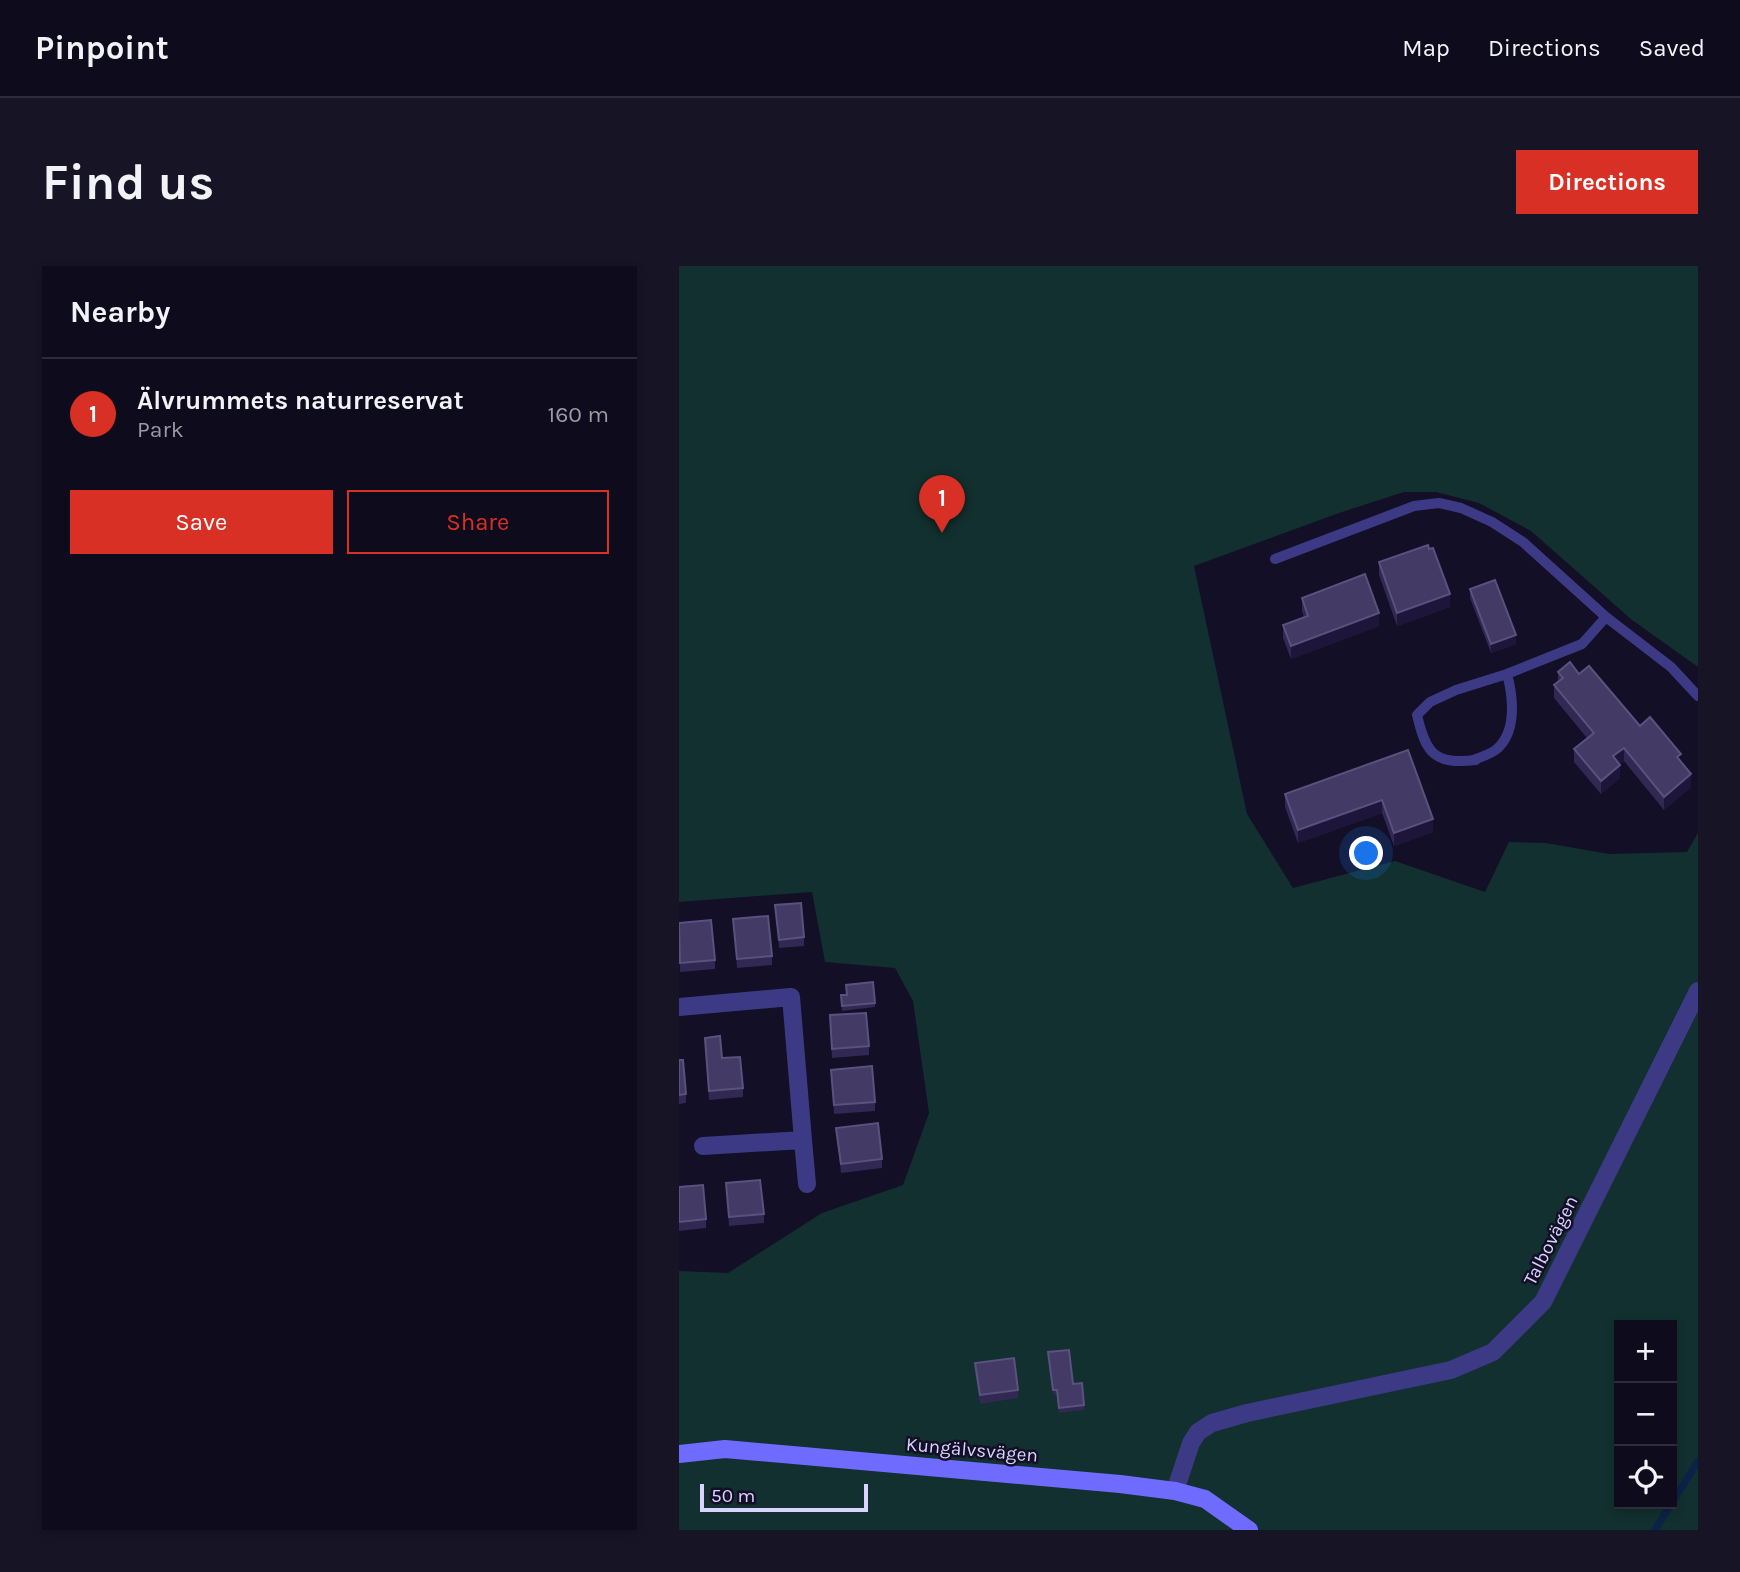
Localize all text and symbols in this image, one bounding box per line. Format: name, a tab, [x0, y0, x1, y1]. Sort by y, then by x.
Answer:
text: Pinpoint	[35, 29, 169, 67]
text: Map	[1402, 34, 1450, 62]
text: Directions	[1488, 34, 1601, 62]
text: Saved	[1639, 34, 1705, 62]
button: Directions	[1516, 150, 1698, 214]
text: Find us	[42, 154, 214, 211]
text: Nearby	[70, 294, 170, 330]
text: Älvrummets naturreservat	[137, 385, 464, 416]
text: 1	[89, 401, 97, 428]
text: 160 m	[548, 401, 609, 428]
text: Park	[137, 416, 184, 443]
pin: 1	[919, 475, 965, 533]
button: Save	[70, 490, 333, 554]
button: Share	[347, 490, 609, 554]
your location	[1349, 836, 1383, 870]
street label: Talbovägen	[1519, 1192, 1583, 1289]
map controls	[1614, 1320, 1677, 1509]
button: +	[1614, 1320, 1677, 1383]
button: −	[1614, 1383, 1677, 1446]
street label: Kungälvsvägen	[905, 1433, 1039, 1467]
button: locate	[1614, 1446, 1677, 1509]
scale bar	[700, 1481, 868, 1513]
text: 50 m	[711, 1485, 755, 1507]

